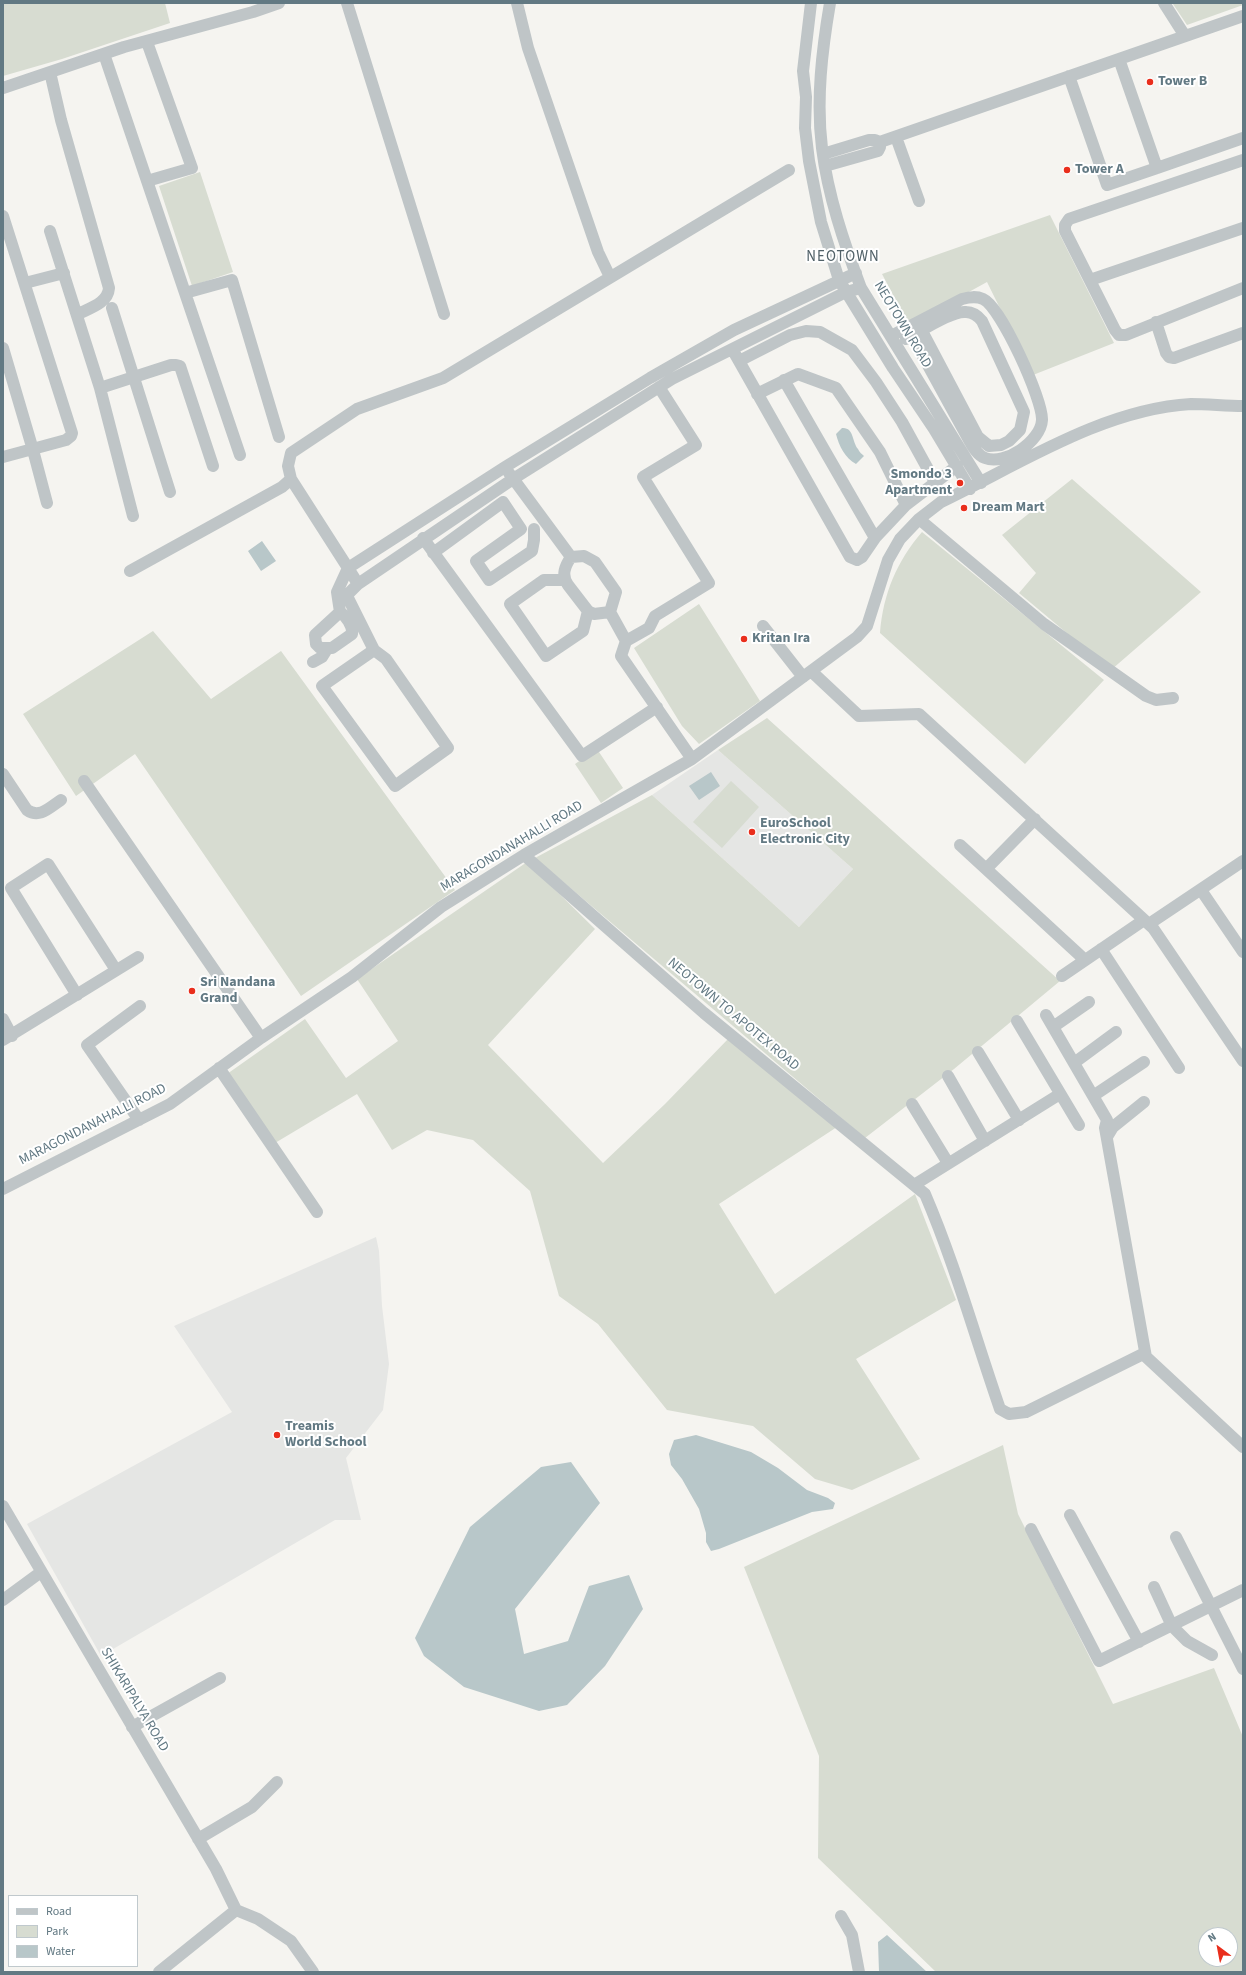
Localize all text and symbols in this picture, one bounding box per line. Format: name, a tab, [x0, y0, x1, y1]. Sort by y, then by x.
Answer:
place label: Tower B	[1158, 74, 1207, 90]
marker: Tower B	[1145, 77, 1155, 87]
place label: Tower A	[1075, 162, 1124, 178]
marker: Tower A	[1062, 165, 1072, 175]
district label: NEOTOWN	[806, 249, 880, 267]
street label: NEOTOWN ROAD	[870, 279, 934, 371]
place label: Smondo 3 Apartment	[885, 467, 952, 500]
marker: Smondo 3 Apartment	[955, 478, 965, 488]
place label: Dream Mart	[972, 500, 1045, 516]
marker: Dream Mart	[959, 503, 969, 513]
place label: Kritan Ira	[752, 631, 810, 647]
marker: Kritan Ira	[739, 634, 749, 644]
street label: MARAGONDANAHALLI ROAD	[438, 798, 586, 896]
place label: EuroSchool Electronic City	[760, 816, 850, 848]
marker: EuroSchool Electronic City	[747, 827, 757, 837]
street label: NEOTOWN TO APOTEX ROAD	[664, 955, 802, 1075]
place label: Sri Nandana Grand	[200, 975, 276, 1008]
marker: Sri Nandana Grand	[187, 986, 197, 996]
street label: MARAGONDANAHALLI ROAD	[17, 1081, 169, 1169]
place label: Treamis World School	[285, 1419, 366, 1452]
marker: Treamis World School	[272, 1430, 282, 1440]
street label: SHIKARIPALYA ROAD	[96, 1645, 172, 1755]
legend	[8, 1895, 138, 1967]
text: Road	[46, 1903, 72, 1920]
text: Park	[46, 1923, 68, 1940]
north arrow	[1198, 1927, 1238, 1967]
text: N	[1205, 1929, 1219, 1946]
text: Water	[46, 1943, 75, 1960]

